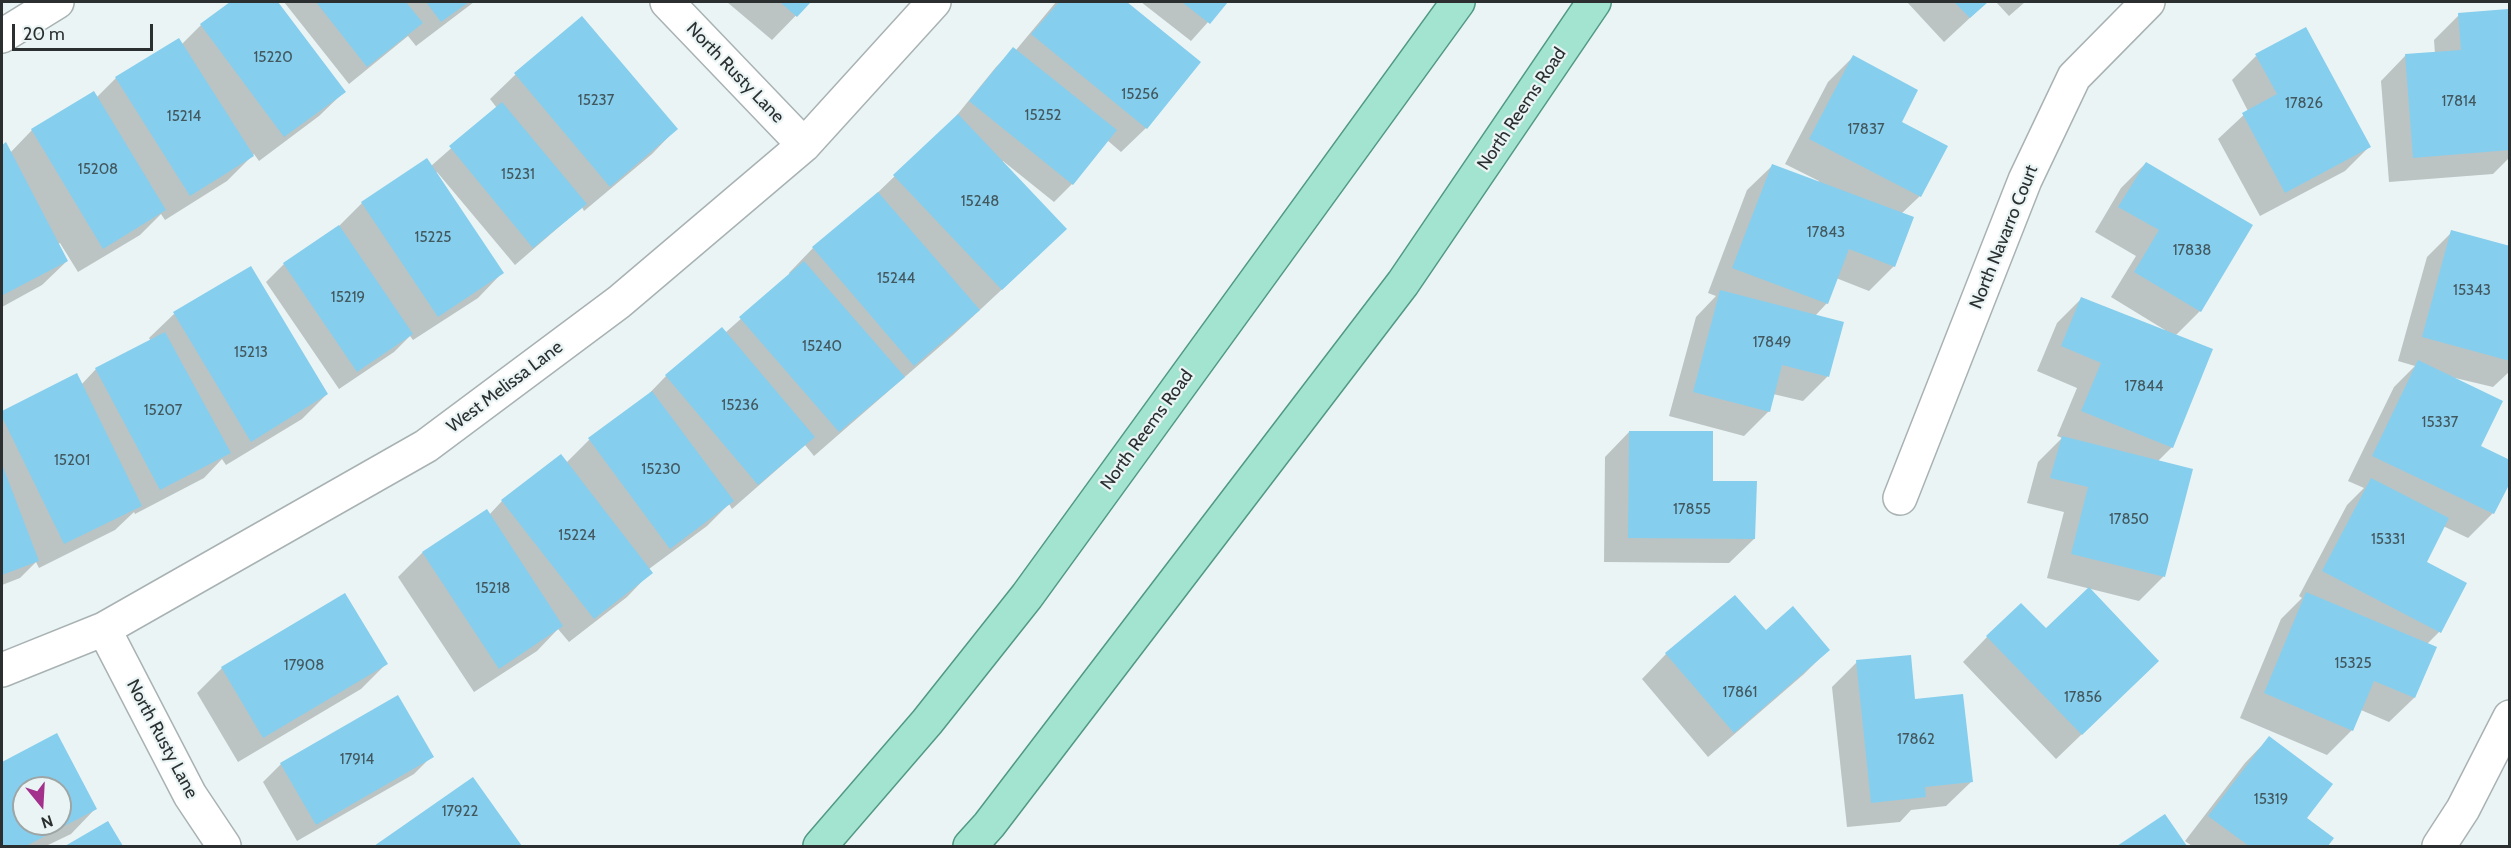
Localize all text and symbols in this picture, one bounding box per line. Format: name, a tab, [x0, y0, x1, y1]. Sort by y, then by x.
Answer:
scale bar	[15, 12, 156, 50]
street label: North Rusty Lane	[682, 18, 788, 128]
text: 20 m	[23, 23, 65, 45]
street label: North Reems Road	[1473, 44, 1571, 174]
house number: 15220	[253, 49, 293, 67]
house number: 15256	[1121, 86, 1159, 104]
house number: 15237	[578, 92, 614, 110]
house number: 17814	[2441, 93, 2477, 111]
house number: 17826	[2285, 95, 2323, 113]
house number: 15252	[1025, 107, 1061, 125]
house number: 15214	[167, 108, 201, 126]
house number: 17837	[1847, 121, 1885, 139]
house number: 15208	[78, 161, 118, 179]
street label: North Navarro Court	[1965, 162, 2043, 312]
house number: 15231	[501, 166, 535, 184]
house number: 15248	[961, 193, 999, 211]
house number: 17843	[1807, 224, 1845, 242]
house number: 15225	[415, 229, 451, 247]
house number: 17838	[2173, 242, 2211, 260]
house number: 15244	[877, 270, 915, 288]
house number: 15343	[2453, 282, 2491, 300]
house number: 15219	[331, 289, 365, 307]
house number: 17849	[1753, 334, 1791, 352]
street label: West Melissa Lane	[443, 336, 567, 438]
house number: 15240	[802, 338, 842, 356]
house number: 15213	[234, 344, 268, 362]
street label: North Reems Road	[1096, 366, 1198, 494]
house number: 17844	[2125, 378, 2163, 396]
house number: 15236	[721, 397, 759, 415]
house number: 15207	[144, 402, 182, 420]
house number: 15337	[2422, 414, 2458, 432]
house number: 15201	[54, 452, 90, 470]
house number: 15230	[641, 461, 681, 479]
house number: 17855	[1673, 501, 1711, 519]
house number: 17850	[2109, 511, 2149, 529]
house number: 15224	[558, 527, 596, 545]
house number: 15331	[2371, 531, 2405, 549]
house number: 15218	[476, 580, 510, 598]
house number: 15325	[2334, 655, 2372, 673]
house number: 17908	[284, 657, 324, 675]
street label: North Rusty Lane	[122, 676, 202, 802]
house number: 17861	[1723, 684, 1757, 702]
house number: 17856	[2064, 689, 2102, 707]
house number: 17862	[1897, 731, 1935, 749]
house number: 17914	[340, 751, 374, 769]
north arrow	[12, 776, 72, 836]
house number: 15319	[2254, 791, 2288, 809]
house number: 17922	[442, 803, 478, 821]
text: N	[39, 811, 55, 832]

